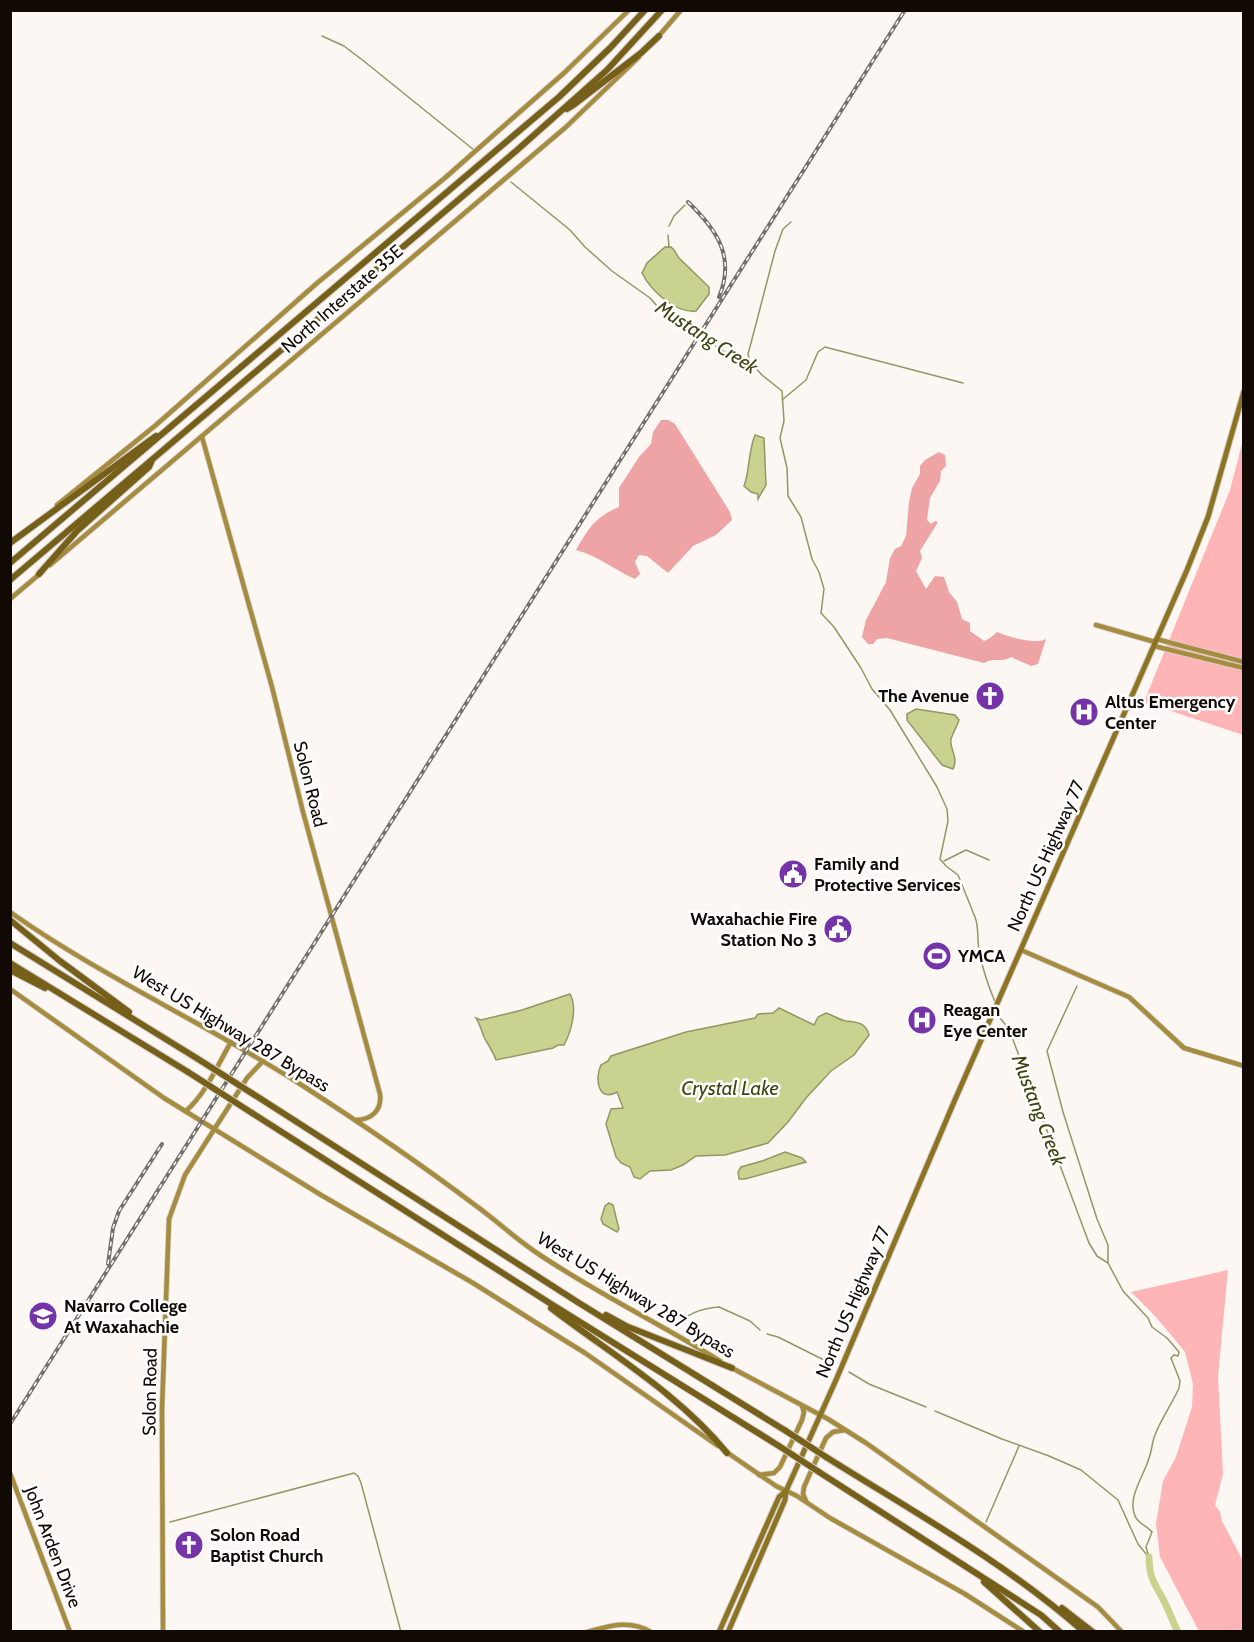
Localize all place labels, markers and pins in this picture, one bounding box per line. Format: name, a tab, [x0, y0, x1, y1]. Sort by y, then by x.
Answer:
church icon: The Avenue	[974, 680, 1006, 712]
place label: The Avenue	[878, 685, 969, 707]
place label: Altus Emergency Center	[1105, 691, 1236, 734]
hospital icon: Altus Emergency Center	[1068, 696, 1100, 728]
place label: Family and Protective Services	[814, 853, 961, 896]
public building icon: Family and Protective Services	[777, 858, 809, 890]
place label: Waxahachie Fire Station No 3	[690, 908, 817, 951]
public building icon: Waxahachie Fire Station No 3	[822, 913, 854, 945]
sports icon: YMCA	[921, 940, 953, 972]
place label: YMCA	[957, 945, 1006, 967]
place label: Reagan Eye Center	[943, 999, 1027, 1042]
hospital icon: Reagan Eye Center	[906, 1004, 938, 1036]
place label: Navarro College At Waxahachie	[64, 1295, 187, 1338]
school or university icon: Navarro College At Waxahachie	[27, 1300, 59, 1332]
place label: Solon Road Baptist Church	[210, 1524, 323, 1567]
church icon: Solon Road Baptist Church	[173, 1529, 205, 1561]

